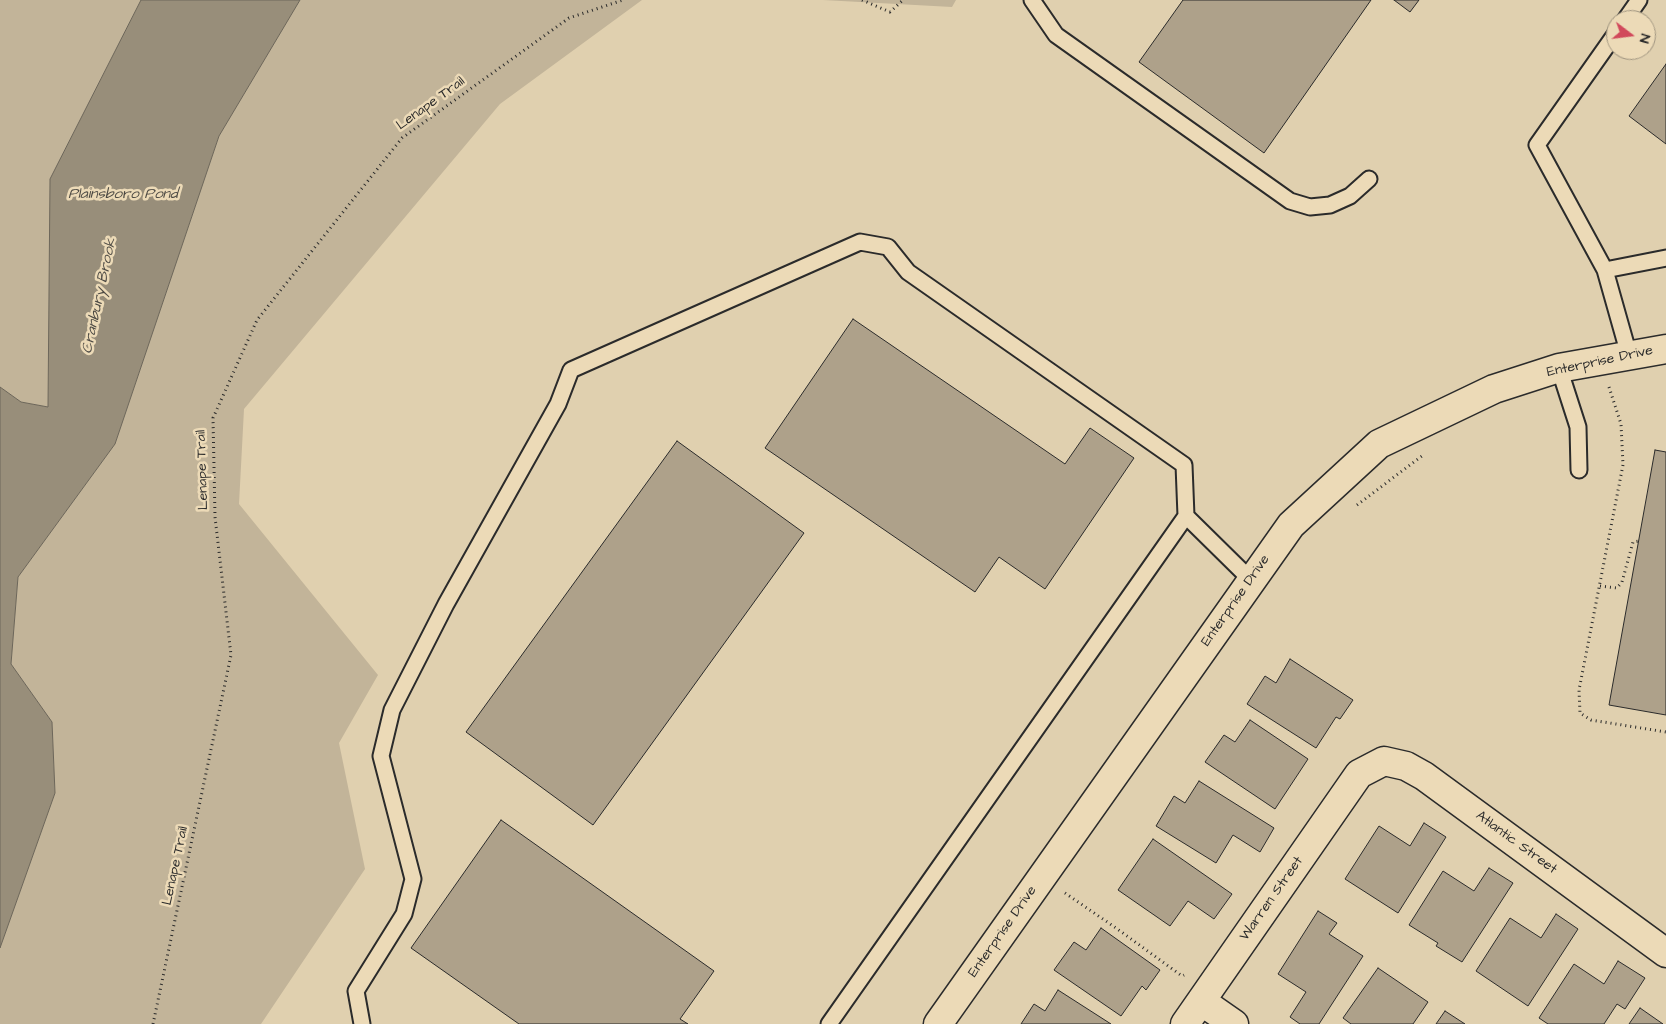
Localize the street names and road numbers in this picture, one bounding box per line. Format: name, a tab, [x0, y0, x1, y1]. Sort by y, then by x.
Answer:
street label: Lenape Trail	[394, 74, 468, 134]
street label: Enterprise Drive	[1546, 343, 1654, 381]
street label: Lenape Trail	[193, 430, 213, 510]
street label: Enterprise Drive	[1198, 552, 1274, 650]
street label: Atlantic Street	[1472, 808, 1560, 878]
street label: Lenape Trail	[159, 825, 193, 907]
street label: Warren Street	[1237, 854, 1307, 944]
street label: Enterprise Drive	[965, 883, 1041, 981]

